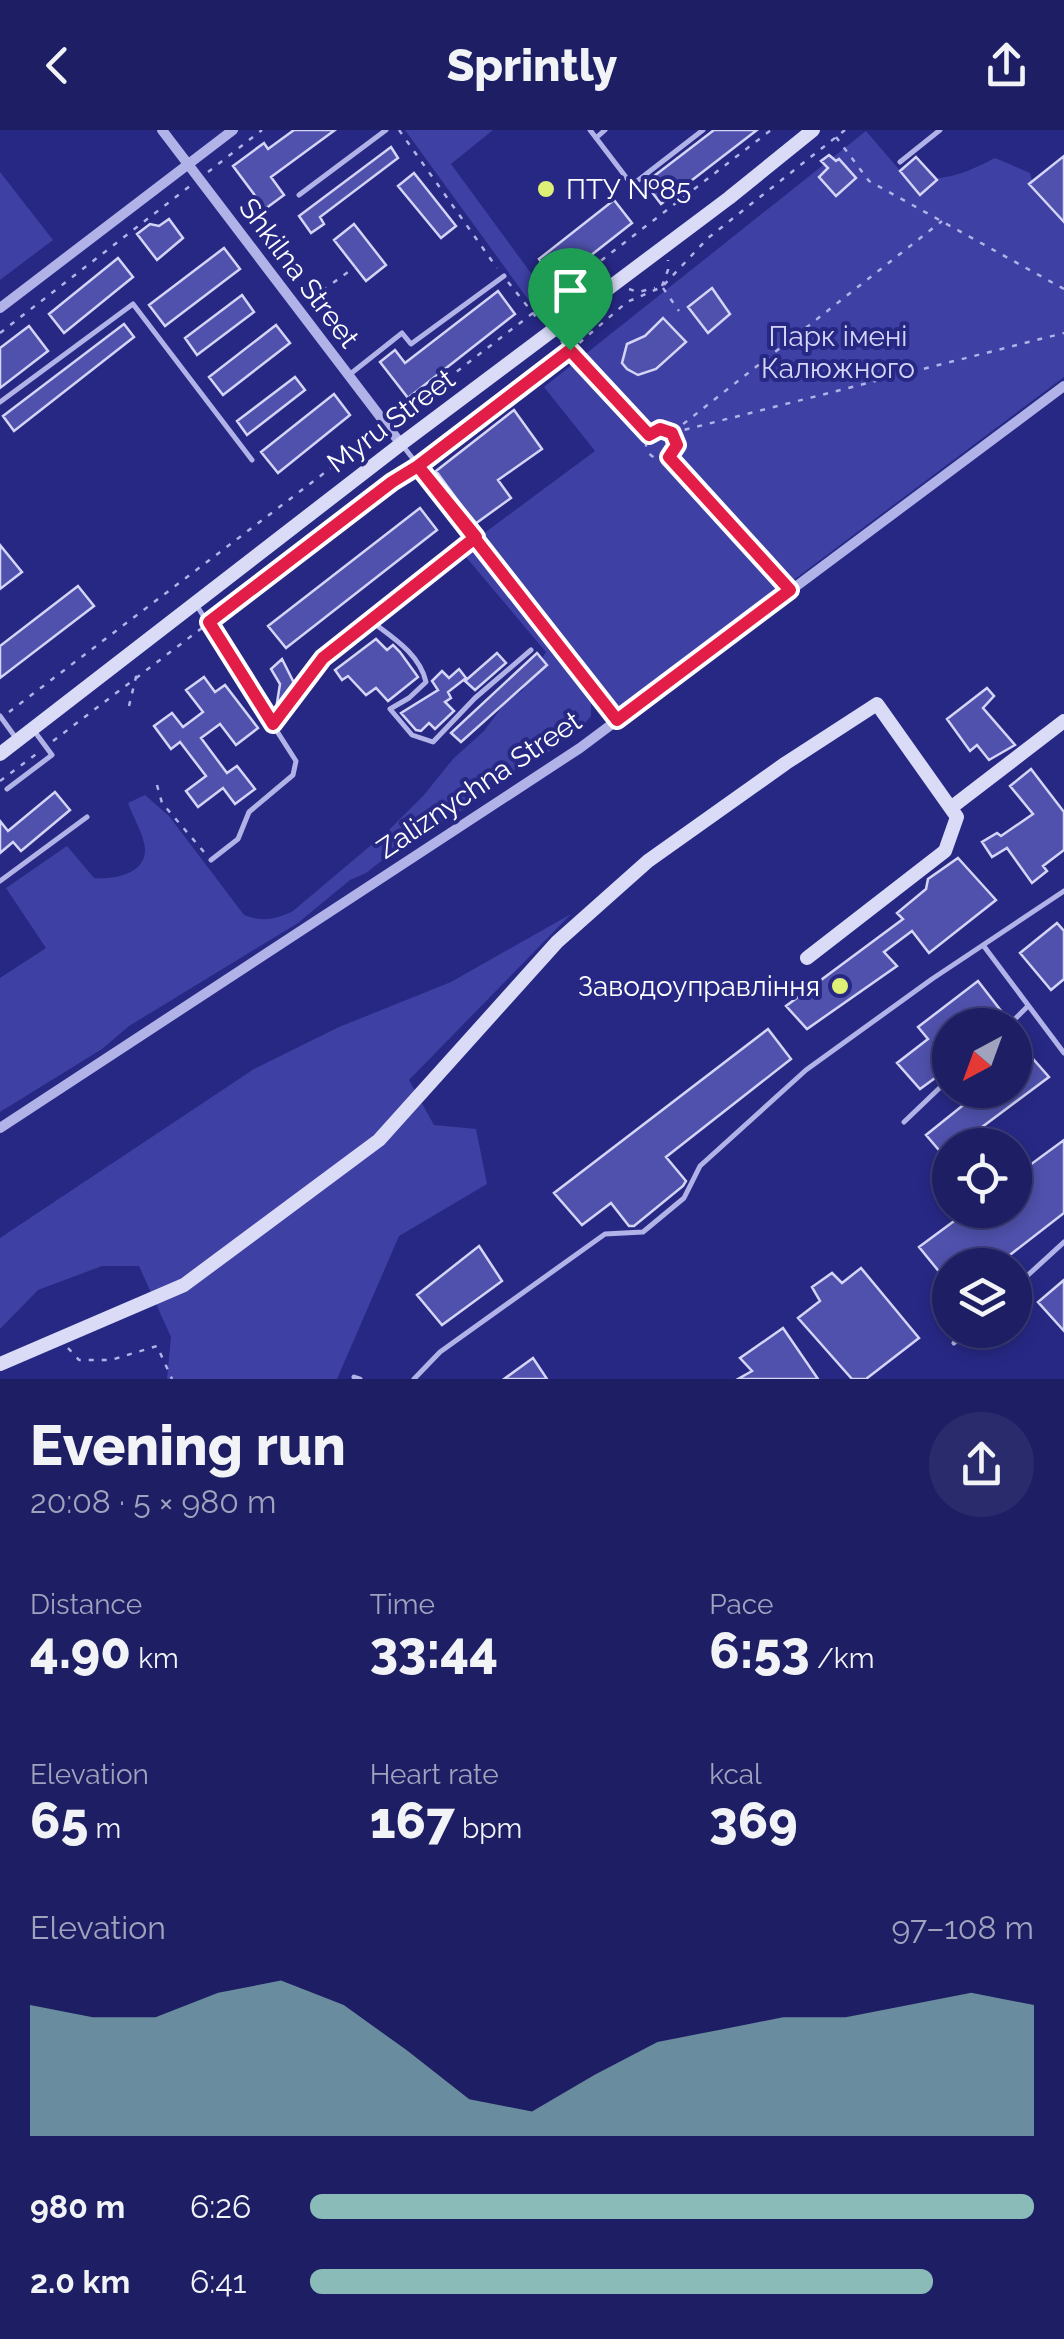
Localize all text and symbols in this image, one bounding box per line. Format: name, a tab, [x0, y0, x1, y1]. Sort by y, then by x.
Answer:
icon: back	[30, 38, 85, 93]
icon: share	[979, 38, 1034, 93]
text: Sprintly	[447, 39, 617, 92]
place label: ПТУ №85	[566, 173, 691, 206]
marker: ПТУ №85	[535, 178, 557, 200]
street label: Shkilna Street	[232, 192, 366, 355]
pin	[528, 248, 613, 351]
icon: arrive	[543, 263, 598, 318]
park label: Парк імені Калюжного	[761, 320, 915, 385]
street label: Myru Street	[321, 362, 462, 480]
street label: Zaliznychna Street	[371, 704, 588, 866]
place label: Заводоуправління	[578, 970, 820, 1003]
marker: Заводоуправління	[829, 975, 851, 997]
north arrow	[932, 1008, 1032, 1108]
map controls	[932, 1008, 1032, 1348]
button: locate	[932, 1128, 1032, 1228]
button: layers	[932, 1248, 1032, 1348]
button: share	[929, 1412, 1034, 1517]
text: Evening run	[30, 1413, 346, 1478]
text: 20:08 · 5 × 980 m	[30, 1483, 276, 1520]
text: Distance	[30, 1588, 142, 1621]
text: Time	[370, 1588, 435, 1621]
text: Pace	[709, 1588, 774, 1621]
text: 4.90	[30, 1621, 131, 1680]
text: 33:44	[370, 1621, 498, 1680]
text: 6:53	[709, 1621, 810, 1680]
text: km	[131, 1642, 179, 1675]
text: /km	[810, 1642, 874, 1675]
text: Elevation	[30, 1758, 149, 1791]
text: Heart rate	[370, 1758, 499, 1791]
text: kcal	[709, 1758, 762, 1791]
text: 65	[30, 1791, 88, 1850]
text: 167	[370, 1791, 455, 1850]
text: 369	[709, 1791, 798, 1850]
text: m	[88, 1812, 121, 1845]
text: bpm	[455, 1812, 522, 1845]
text: Elevation	[30, 1909, 166, 1946]
text: 97–108 m	[891, 1909, 1034, 1946]
text: 980 m	[30, 2188, 125, 2225]
text: 6:26	[190, 2188, 251, 2225]
text: 2.0 km	[30, 2263, 130, 2300]
text: 6:41	[190, 2263, 246, 2300]

